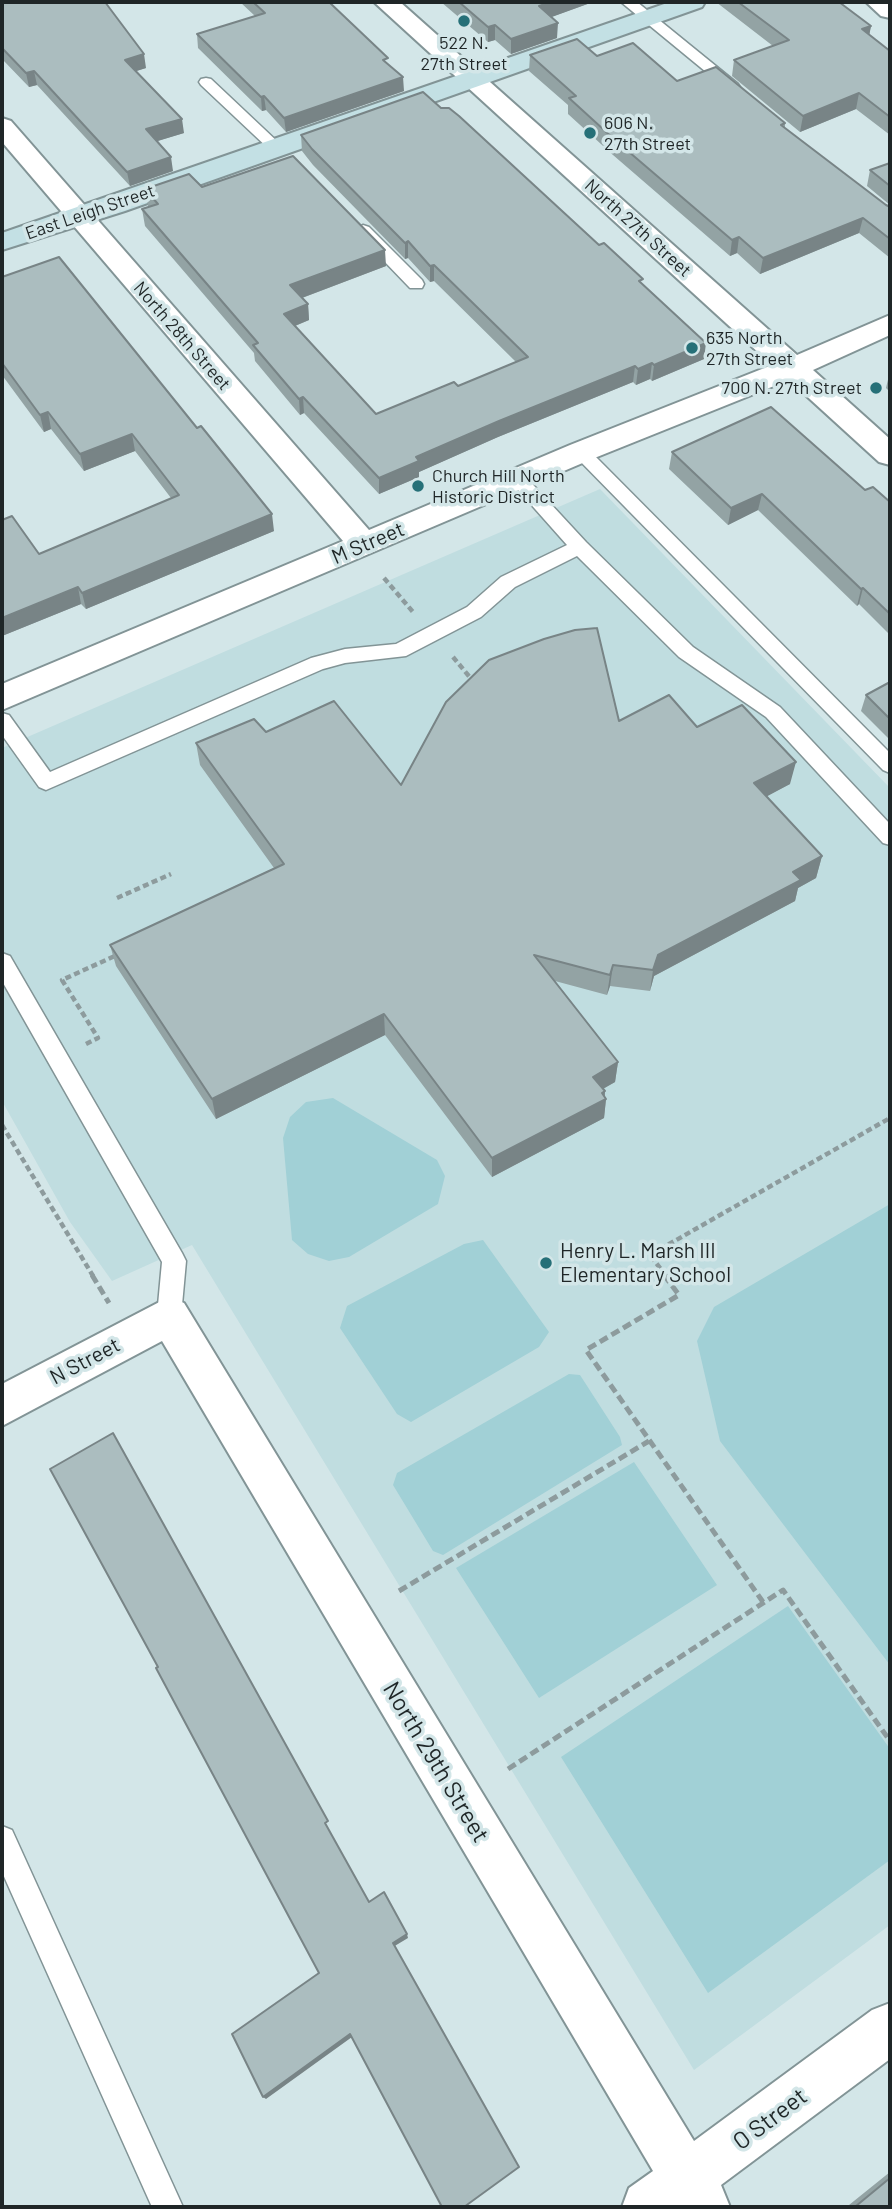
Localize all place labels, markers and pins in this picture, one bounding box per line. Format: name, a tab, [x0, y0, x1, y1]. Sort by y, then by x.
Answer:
marker: 522 N. 27th Street	[456, 13, 472, 29]
place label: 522 N. 27th Street	[420, 32, 508, 74]
place label: 606 N. 27th Street	[604, 112, 691, 154]
marker: 606 N. 27th Street	[582, 125, 598, 141]
place label: 635 North 27th Street	[706, 327, 793, 370]
marker: 635 North 27th Street	[684, 340, 700, 356]
place label: 700 N. 27th Street	[722, 377, 862, 399]
marker: 700 N. 27th Street	[868, 380, 884, 396]
place label: Church Hill North Historic District	[432, 465, 565, 508]
marker: Church Hill North Historic District	[410, 478, 426, 494]
place label: Henry L. Marsh III Elementary School	[560, 1238, 731, 1288]
marker: Henry L. Marsh III Elementary School	[538, 1255, 554, 1271]

